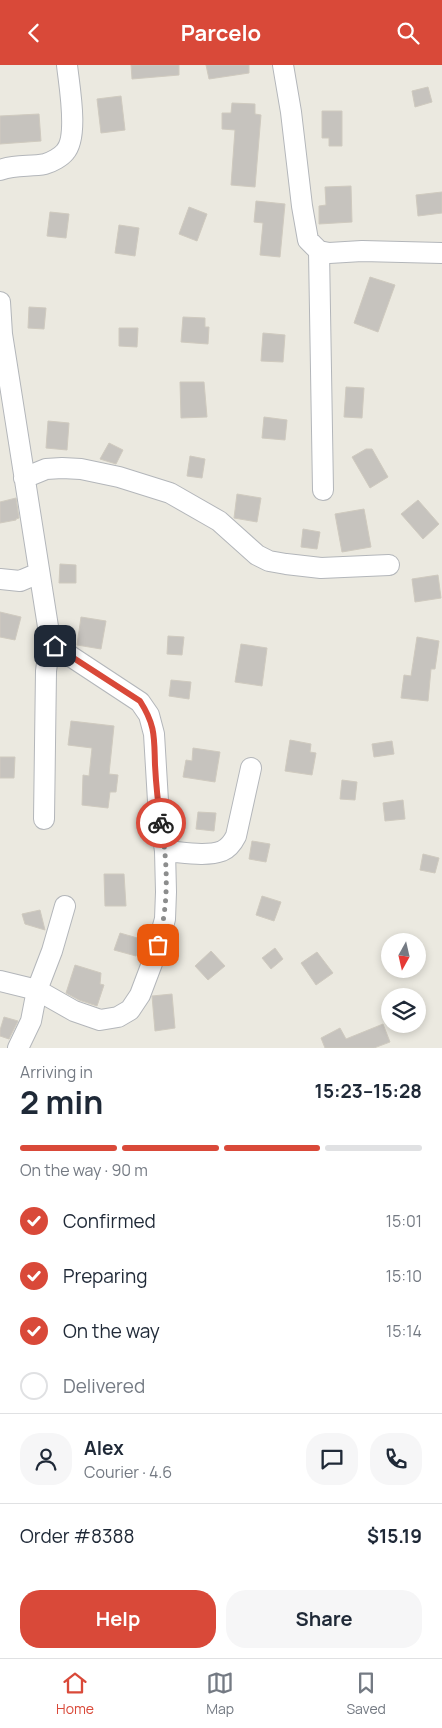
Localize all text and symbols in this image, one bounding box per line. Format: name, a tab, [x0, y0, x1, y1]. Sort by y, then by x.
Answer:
text: Parcelo	[181, 18, 261, 48]
icon: back	[20, 19, 48, 47]
icon: search	[394, 19, 422, 47]
pin	[34, 625, 76, 667]
icon: home	[41, 632, 69, 660]
courier	[136, 798, 186, 848]
icon: bike	[147, 809, 175, 837]
pin	[137, 924, 179, 966]
icon: bag	[144, 931, 172, 959]
north arrow	[381, 933, 426, 977]
map controls	[381, 933, 426, 1033]
button: layers	[381, 988, 426, 1033]
text: Arriving in	[20, 1061, 93, 1083]
text: 15:23–15:28	[315, 1078, 422, 1104]
text: 2 min	[20, 1080, 103, 1124]
text: On the way · 90 m	[20, 1159, 148, 1181]
icon: check	[20, 1207, 48, 1235]
text: Confirmed	[63, 1208, 156, 1234]
text: 15:01	[386, 1210, 422, 1232]
icon: check	[20, 1262, 48, 1290]
text: Preparing	[63, 1263, 148, 1289]
text: 15:10	[386, 1265, 422, 1287]
icon: check	[20, 1317, 48, 1345]
text: On the way	[63, 1318, 160, 1344]
text: 15:14	[386, 1320, 422, 1342]
text: Delivered	[63, 1373, 145, 1399]
button: person	[20, 1433, 72, 1485]
button: chat	[306, 1433, 358, 1485]
button: phone	[370, 1433, 422, 1485]
text: Alex	[84, 1435, 124, 1461]
text: Courier · 4.6	[84, 1461, 172, 1483]
text: Order #8388	[20, 1523, 135, 1549]
text: $15.19	[367, 1523, 422, 1549]
button: Help	[20, 1590, 216, 1648]
button: Share	[226, 1590, 422, 1648]
tab: Home	[56, 1669, 94, 1718]
tab: Map	[206, 1669, 234, 1718]
tab: Saved	[346, 1669, 386, 1718]

